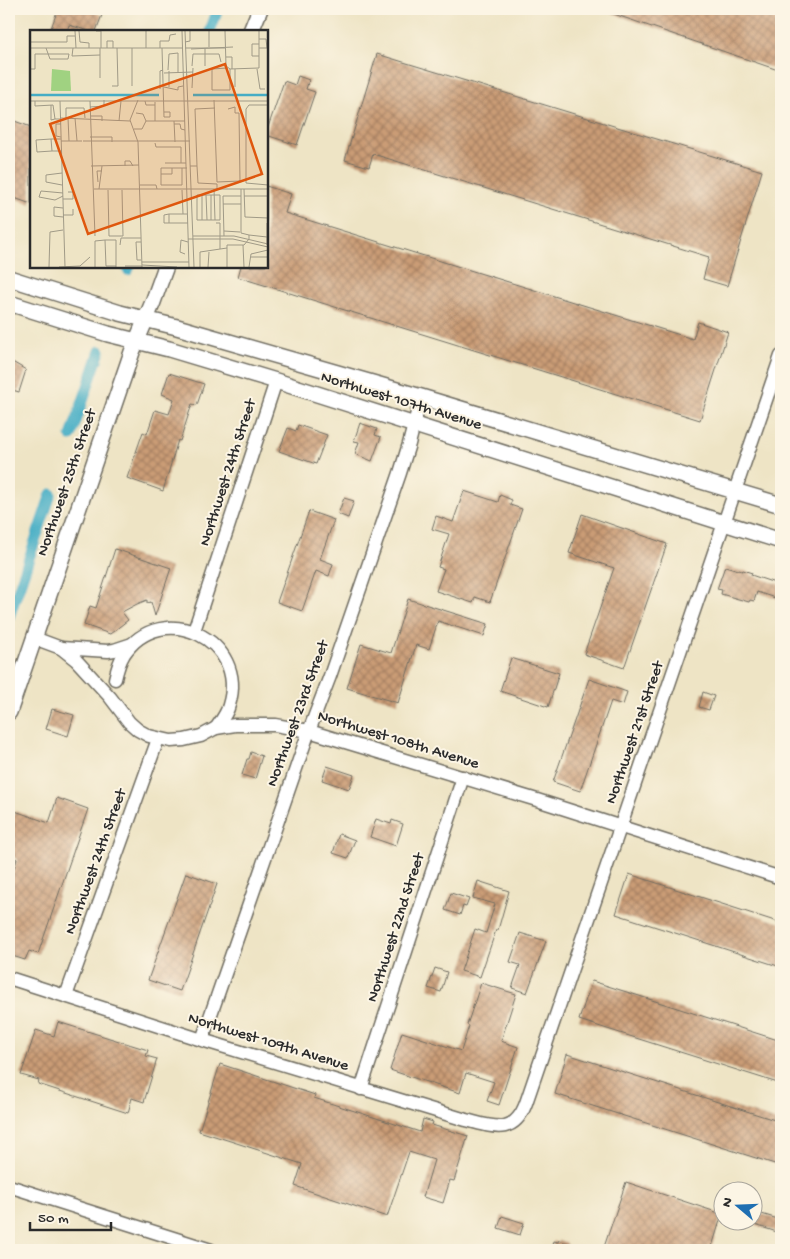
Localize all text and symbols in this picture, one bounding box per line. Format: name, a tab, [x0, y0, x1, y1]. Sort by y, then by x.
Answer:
inset map	[30, 30, 268, 268]
street label: Northwest 107th Avenue	[318, 368, 484, 436]
street label: Northwest 24th Street	[196, 396, 262, 549]
street label: Northwest 25th Street	[34, 406, 103, 559]
street label: Northwest 23rd Street	[264, 637, 335, 790]
street label: Northwest 21st Street	[603, 658, 670, 807]
street label: Northwest 108th Avenue	[315, 707, 482, 775]
street label: Northwest 24th Street	[62, 785, 133, 937]
street label: Northwest 22nd Street	[364, 850, 431, 1005]
street label: Northwest 109th Avenue	[185, 1010, 351, 1077]
north arrow	[712, 1182, 762, 1232]
text: N	[719, 1195, 738, 1210]
scale bar	[30, 1199, 111, 1231]
text: 50 m	[38, 1210, 69, 1228]

